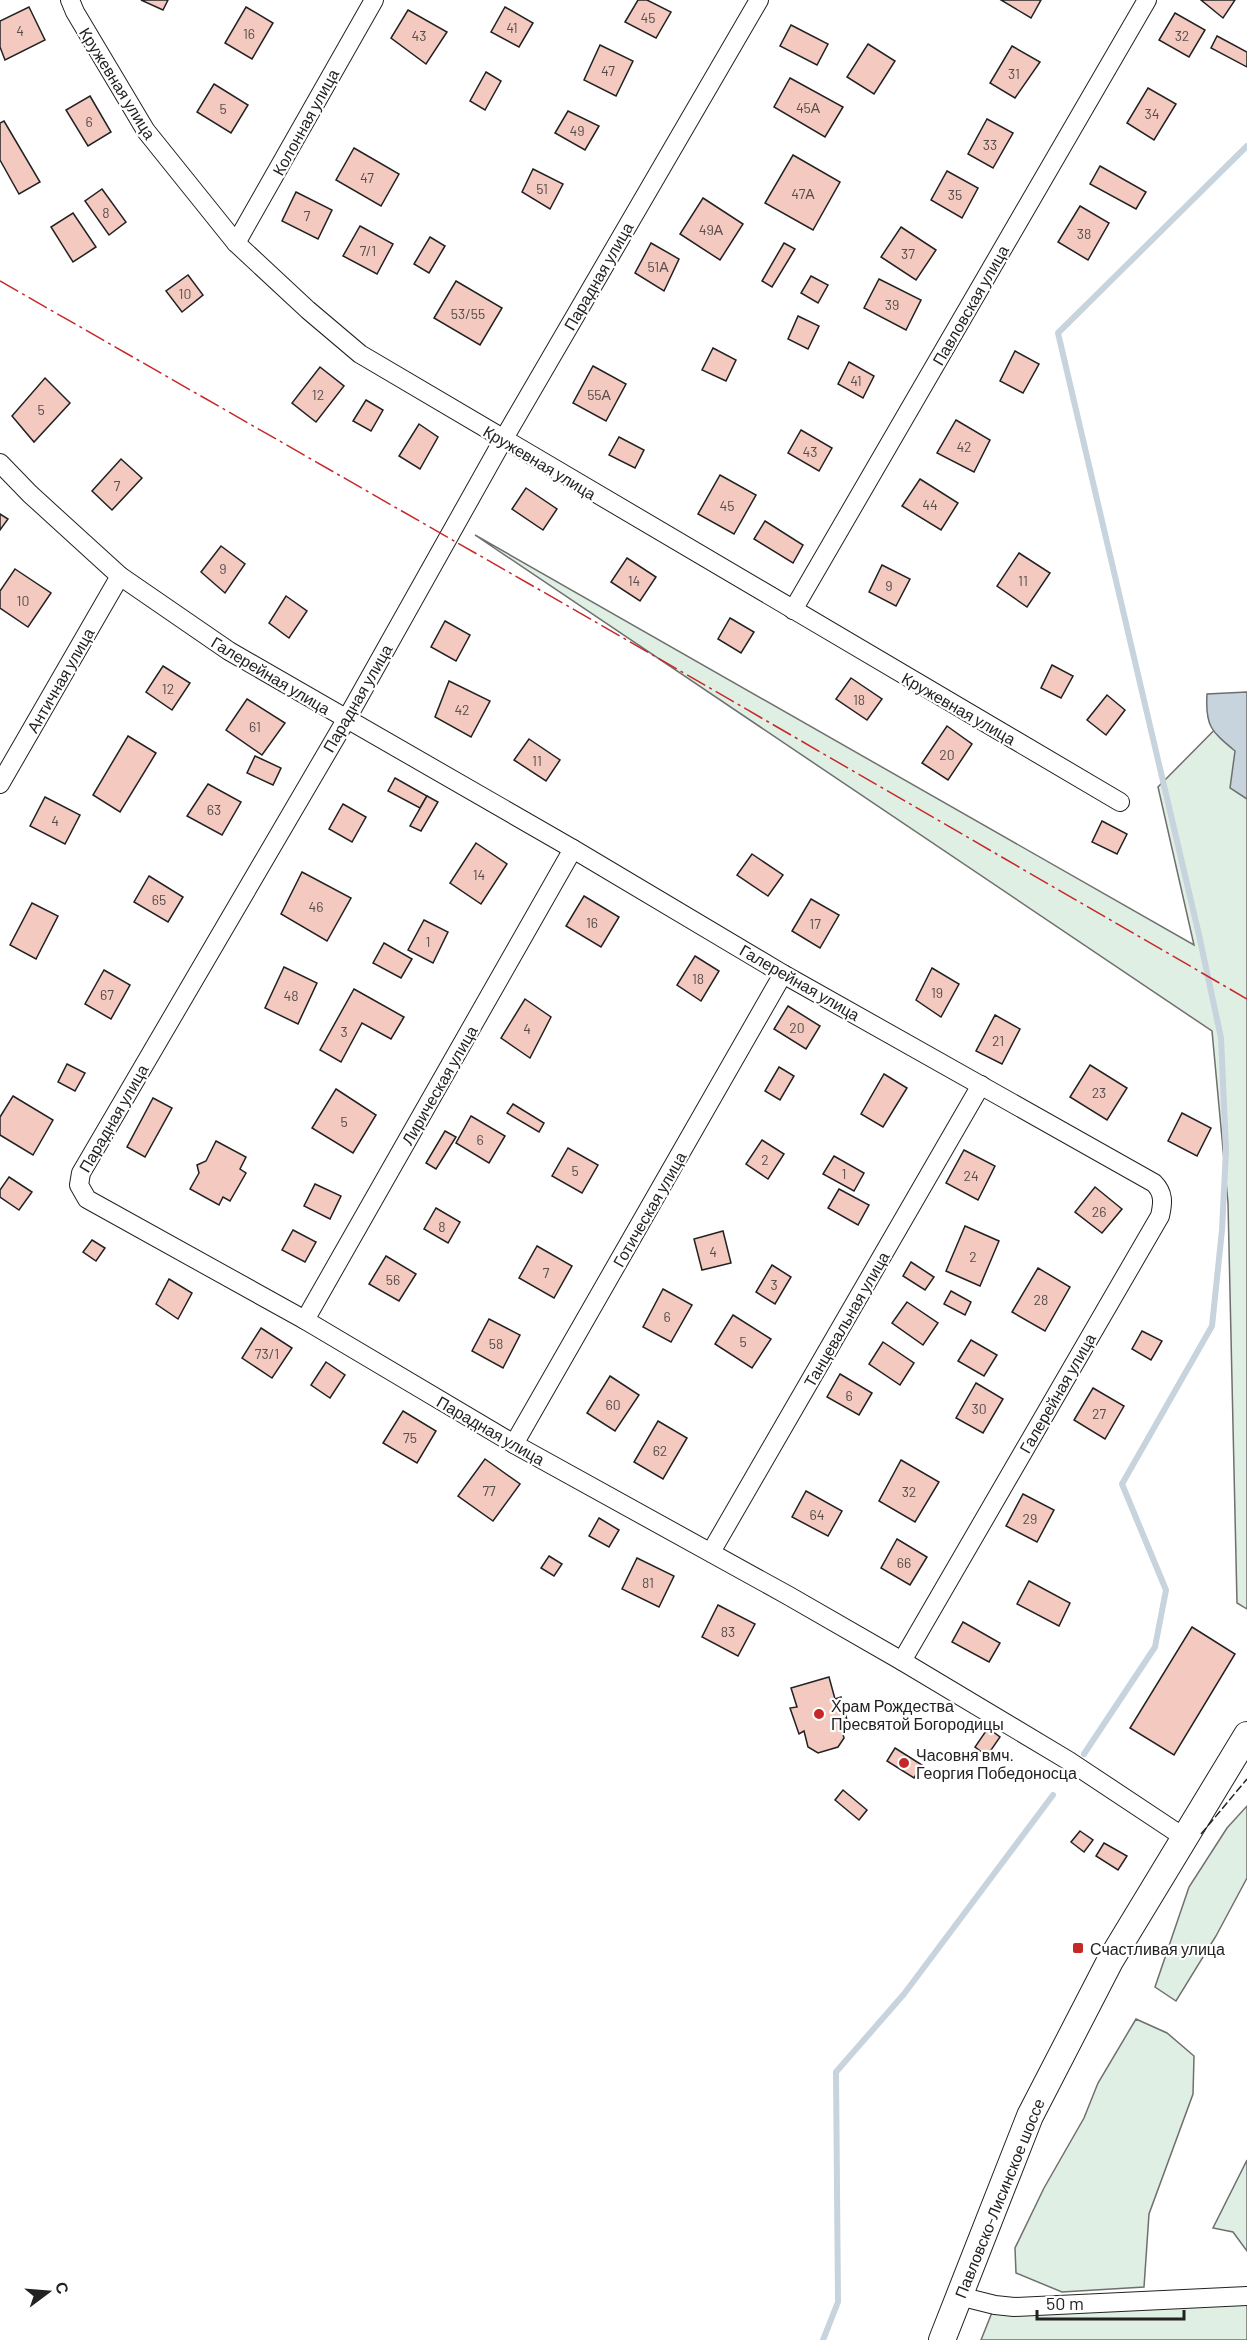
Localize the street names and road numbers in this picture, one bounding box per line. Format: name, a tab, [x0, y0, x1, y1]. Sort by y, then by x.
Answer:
street label: Кружевная улица	[76, 24, 160, 142]
street label: Колонная улица	[268, 65, 342, 179]
street label: Парадная улица	[559, 219, 637, 333]
street label: Павловская улица	[928, 242, 1012, 368]
street label: Кружевная улица	[480, 421, 600, 503]
street label: Античная улица	[22, 624, 98, 736]
street label: Галерейная улица	[208, 632, 334, 718]
street label: Парадная улица	[318, 641, 396, 755]
street label: Кружевная улица	[899, 668, 1019, 748]
street label: Галерейная улица	[737, 940, 863, 1024]
street label: Лирическая улица	[397, 1022, 481, 1148]
street label: Парадная улица	[74, 1061, 152, 1175]
street label: Готическая улица	[608, 1148, 690, 1270]
street label: Танцевальная улица	[799, 1248, 893, 1390]
street label: Галерейная улица	[1015, 1330, 1099, 1456]
street label: Парадная улица	[434, 1391, 548, 1469]
street label: Павловско-Лисинское шоссе	[950, 2095, 1048, 2301]

